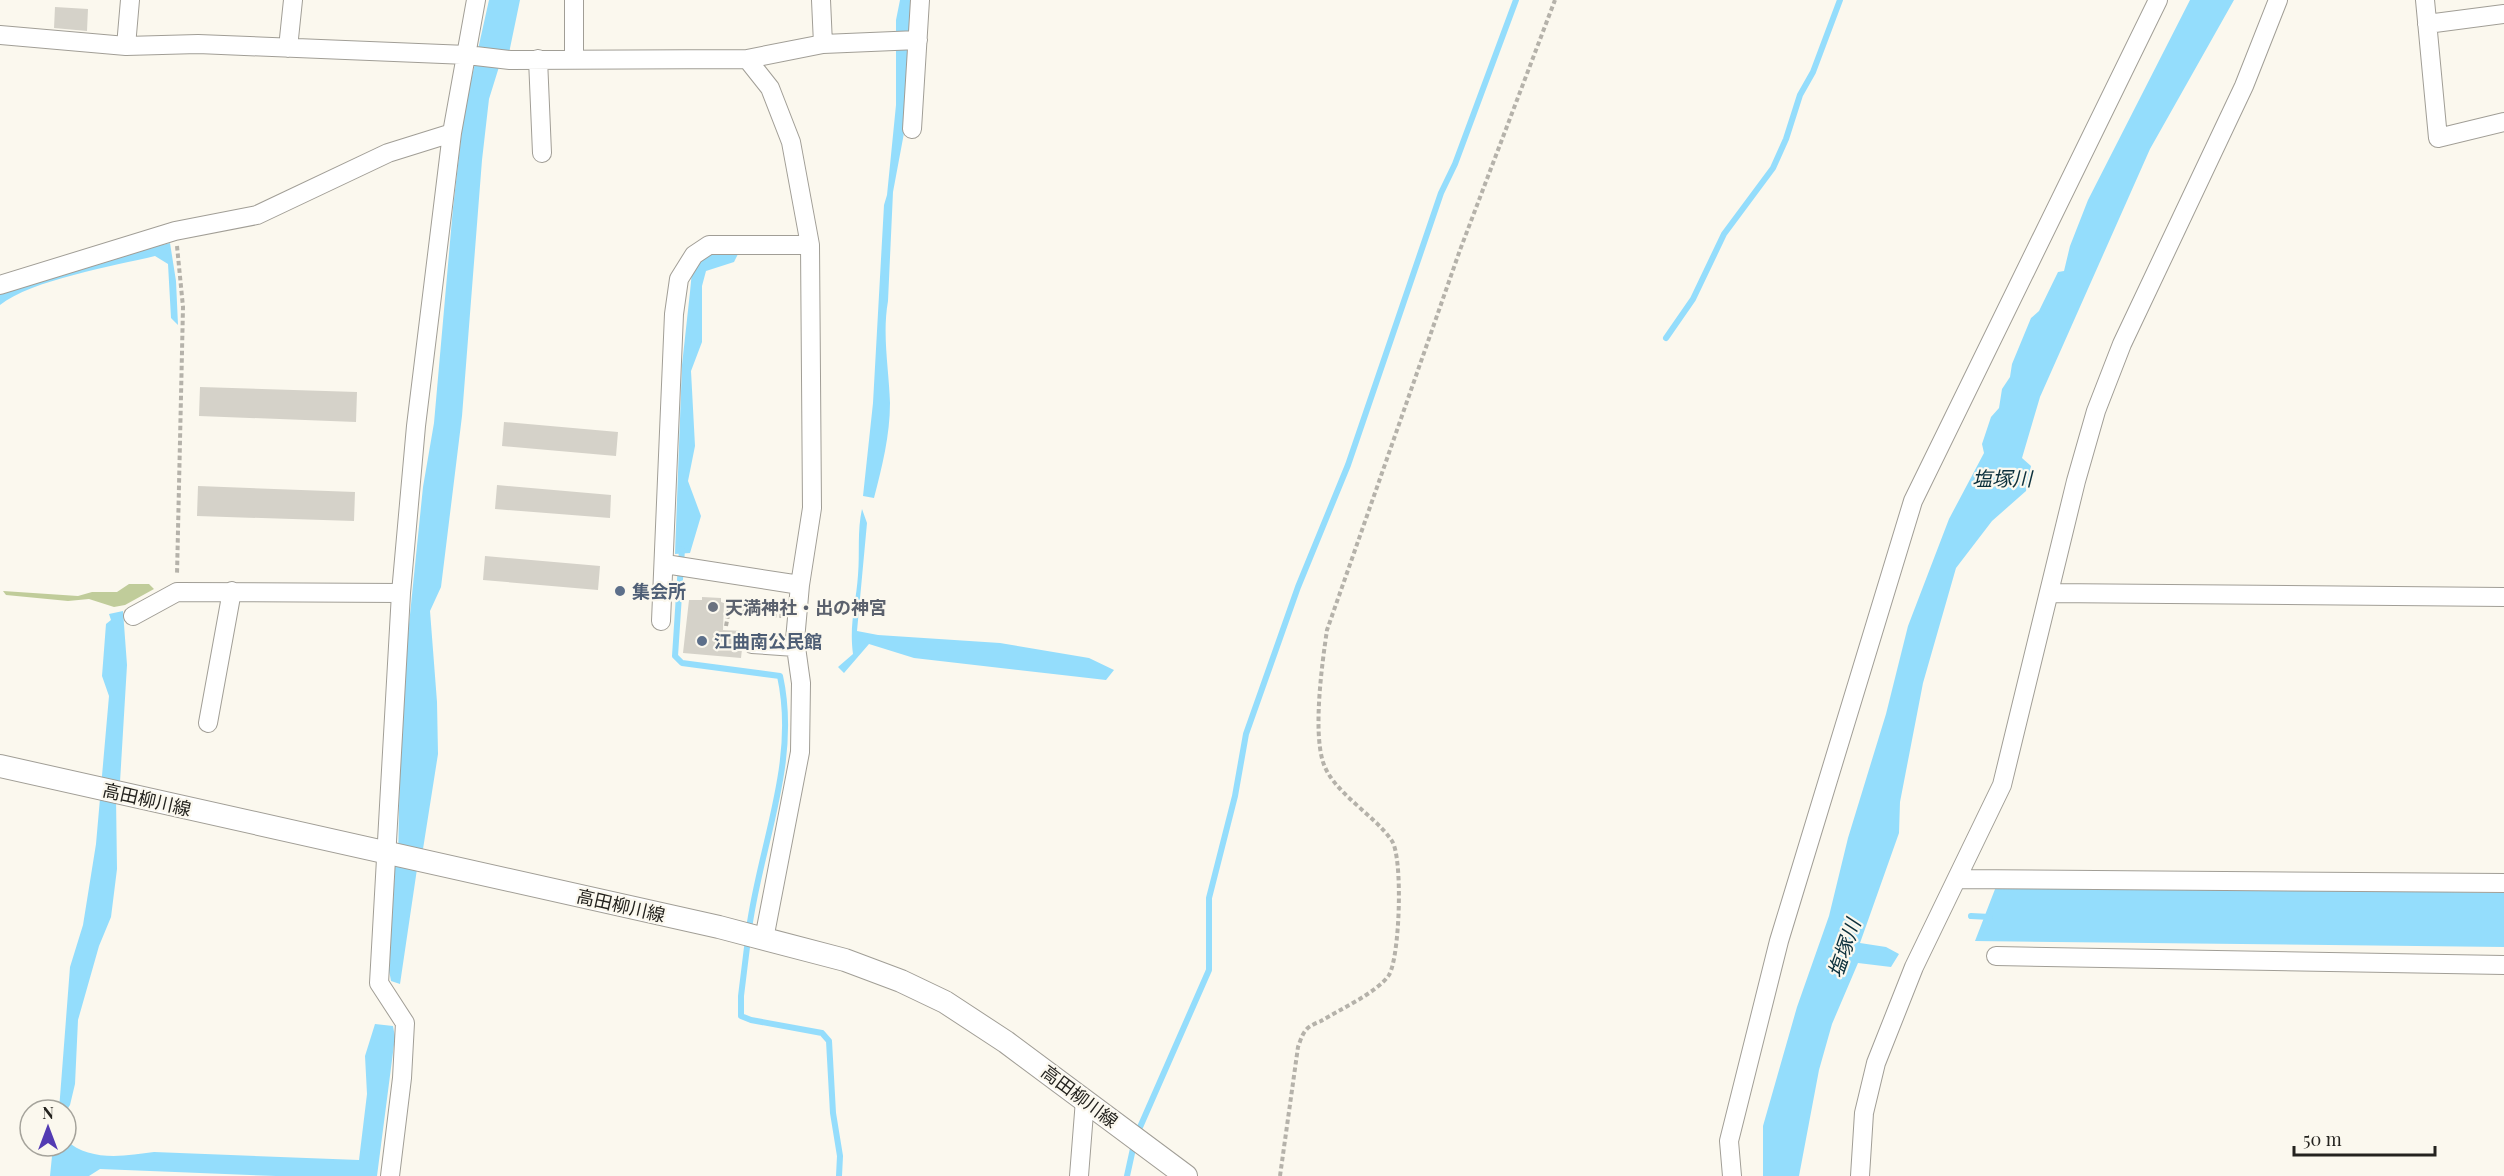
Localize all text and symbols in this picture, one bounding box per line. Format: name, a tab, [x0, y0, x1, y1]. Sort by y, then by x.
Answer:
water label: 塩塚川	[1972, 464, 2034, 491]
place label: 集会所	[632, 579, 686, 603]
marker: 集会所	[613, 584, 627, 598]
place label: 天満神社・出の神宮	[725, 595, 887, 619]
marker: 天満神社・出の神宮	[706, 600, 720, 614]
place label: 江曲南公民館	[714, 629, 822, 653]
marker: 江曲南公民館	[695, 634, 709, 648]
street label: 高田柳川線	[100, 777, 194, 821]
street label: 高田柳川線	[574, 883, 668, 927]
water label: 塩塚川	[1820, 913, 1866, 981]
street label: 高田柳川線	[1037, 1059, 1123, 1133]
north arrow	[18, 1098, 78, 1158]
text: N	[42, 1102, 54, 1123]
scale bar	[2294, 1119, 2435, 1157]
text: 50 m	[2303, 1127, 2342, 1151]

